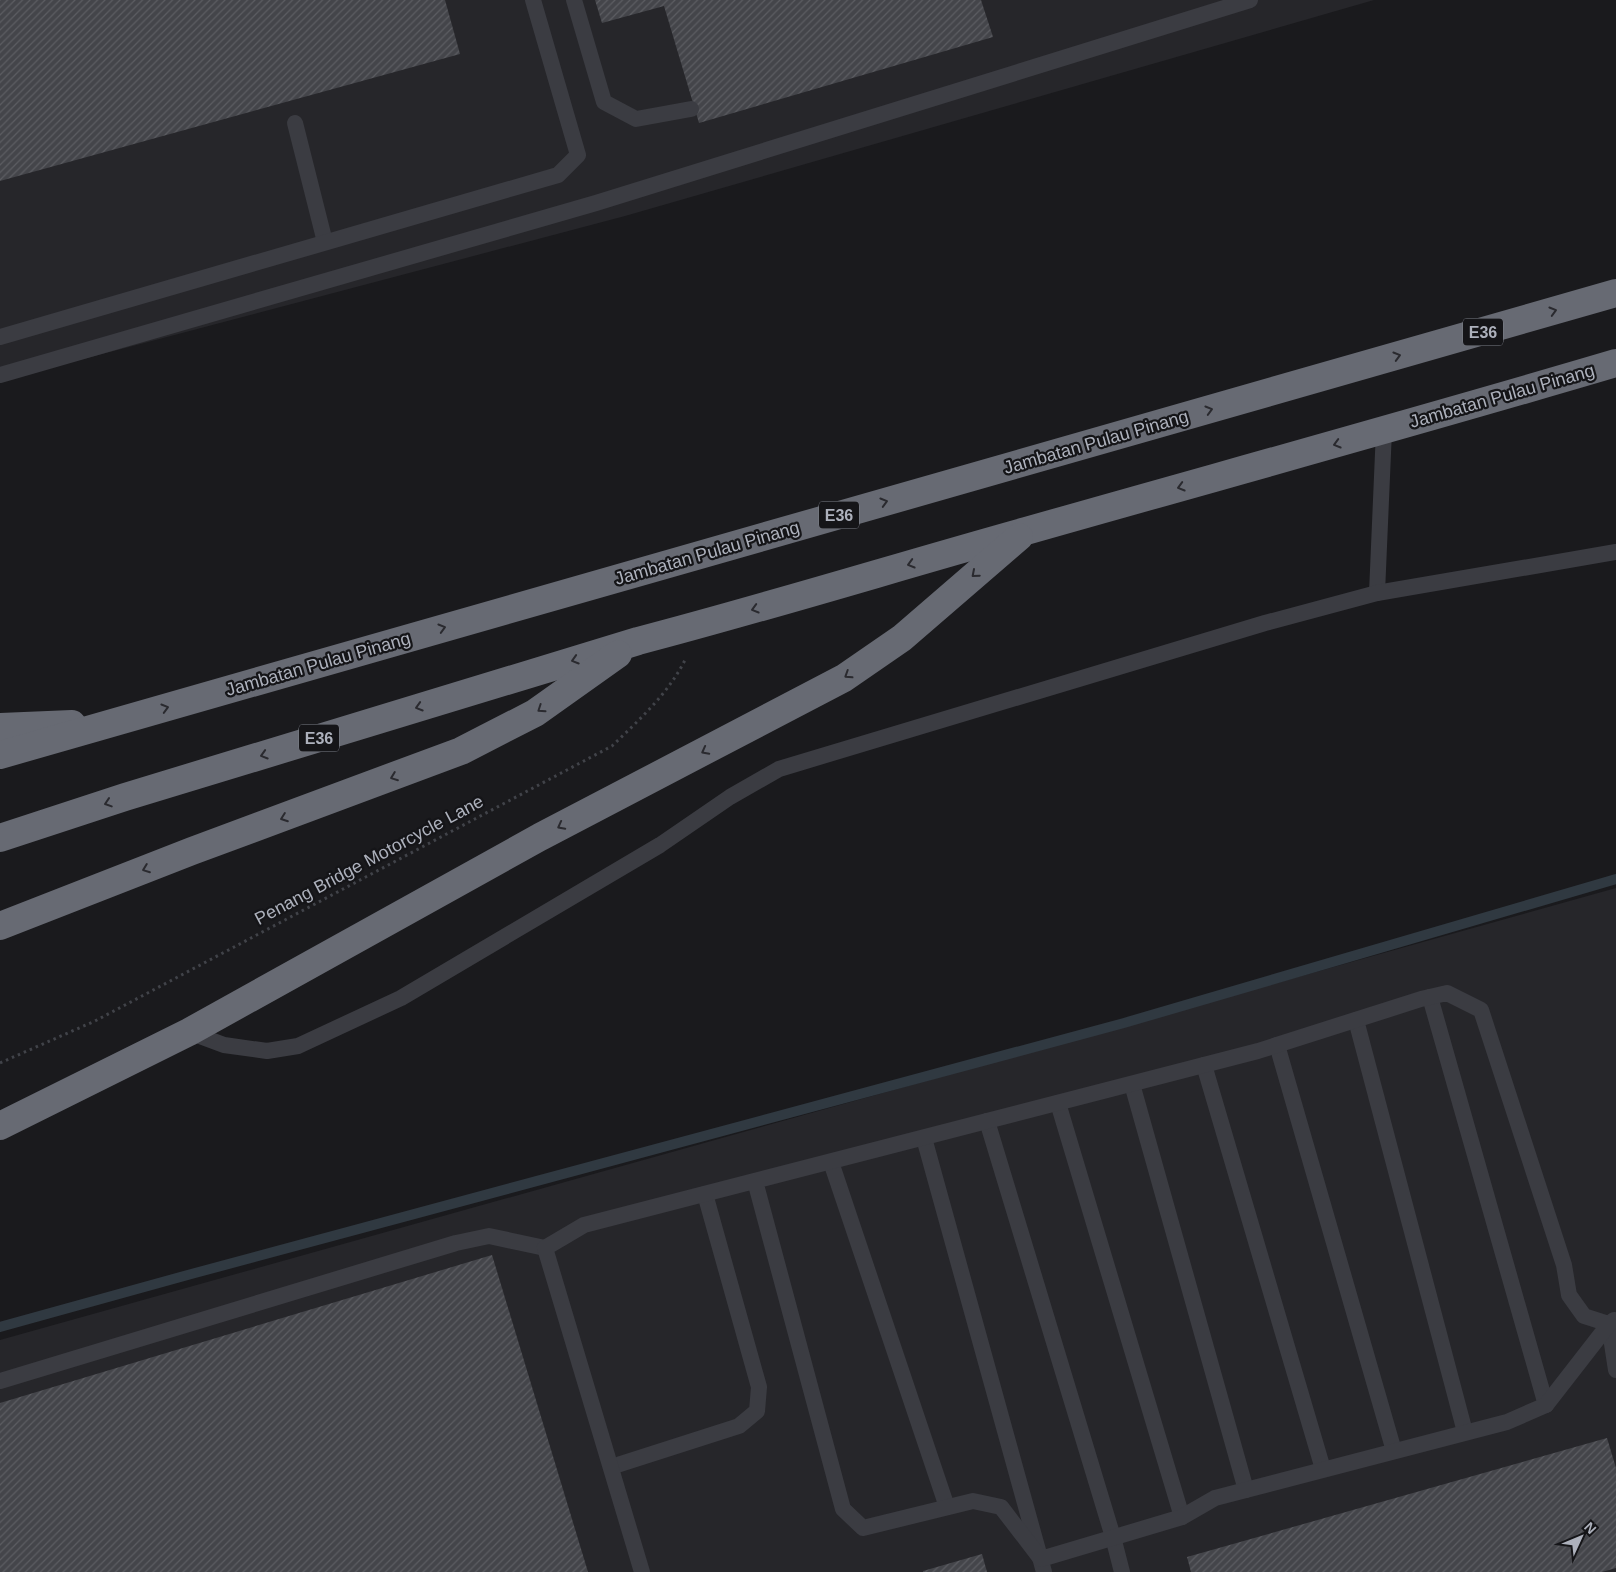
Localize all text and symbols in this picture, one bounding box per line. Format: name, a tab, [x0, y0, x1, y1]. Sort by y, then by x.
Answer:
one-way arrow	[1549, 307, 1557, 317]
road number: E36	[1463, 318, 1503, 346]
one-way arrow	[1393, 352, 1401, 362]
street label: Jambatan Pulau Pinang	[1407, 360, 1597, 432]
one-way arrow	[1204, 405, 1213, 415]
street label: Jambatan Pulau Pinang	[1001, 406, 1191, 478]
one-way arrow	[1334, 438, 1342, 448]
one-way arrow	[1177, 482, 1185, 492]
one-way arrow	[880, 497, 889, 508]
road number: E36	[819, 502, 859, 528]
street label: Jambatan Pulau Pinang	[612, 517, 802, 589]
one-way arrow	[908, 558, 916, 568]
one-way arrow	[972, 569, 981, 578]
one-way arrow	[751, 603, 760, 614]
one-way arrow	[437, 624, 446, 634]
street label: Jambatan Pulau Pinang	[223, 628, 413, 700]
one-way arrow	[571, 654, 579, 664]
one-way arrow	[845, 669, 854, 678]
one-way arrow	[415, 702, 424, 712]
one-way arrow	[537, 703, 546, 712]
one-way arrow	[161, 704, 169, 714]
road number: E36	[299, 724, 339, 751]
one-way arrow	[701, 745, 710, 755]
one-way arrow	[260, 749, 268, 759]
one-way arrow	[390, 771, 398, 781]
street label: Penang Bridge Motorcycle Lane	[251, 791, 487, 929]
one-way arrow	[105, 797, 113, 807]
one-way arrow	[280, 812, 289, 822]
one-way arrow	[557, 820, 566, 830]
one-way arrow	[143, 863, 151, 873]
north arrow	[1556, 1512, 1606, 1562]
text: N	[1581, 1519, 1600, 1537]

